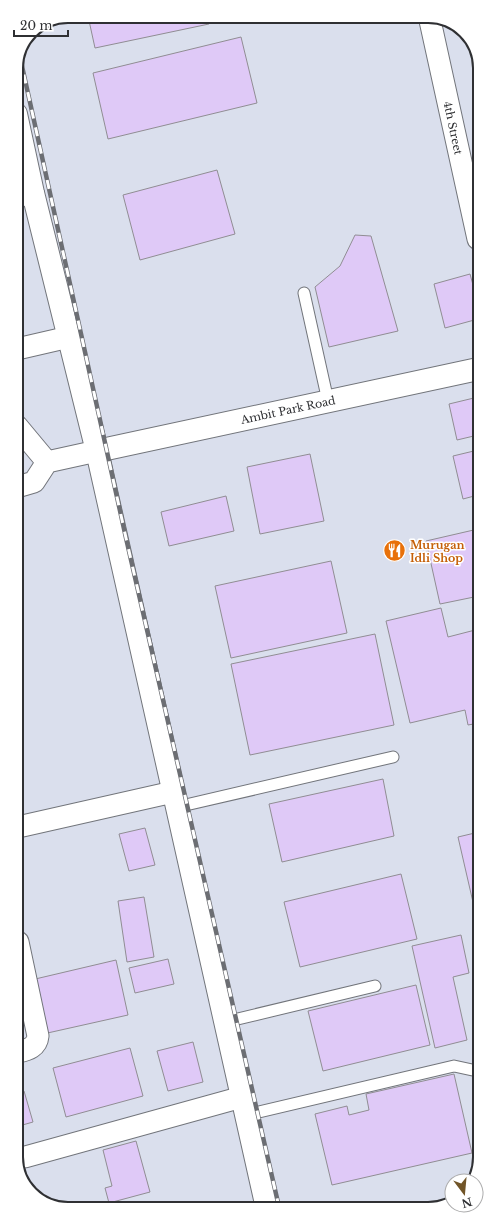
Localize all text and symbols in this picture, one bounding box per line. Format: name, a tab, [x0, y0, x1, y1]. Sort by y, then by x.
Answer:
scale bar	[14, 12, 68, 38]
text: 20 m	[20, 18, 52, 33]
street label: 4th Street	[440, 100, 466, 157]
street label: Ambit Park Road	[238, 393, 337, 427]
restaurant icon: Murugan Idli Shop	[382, 538, 408, 564]
place label: Murugan Idli Shop	[410, 538, 464, 565]
north arrow	[444, 1173, 484, 1213]
text: N	[459, 1194, 474, 1211]

